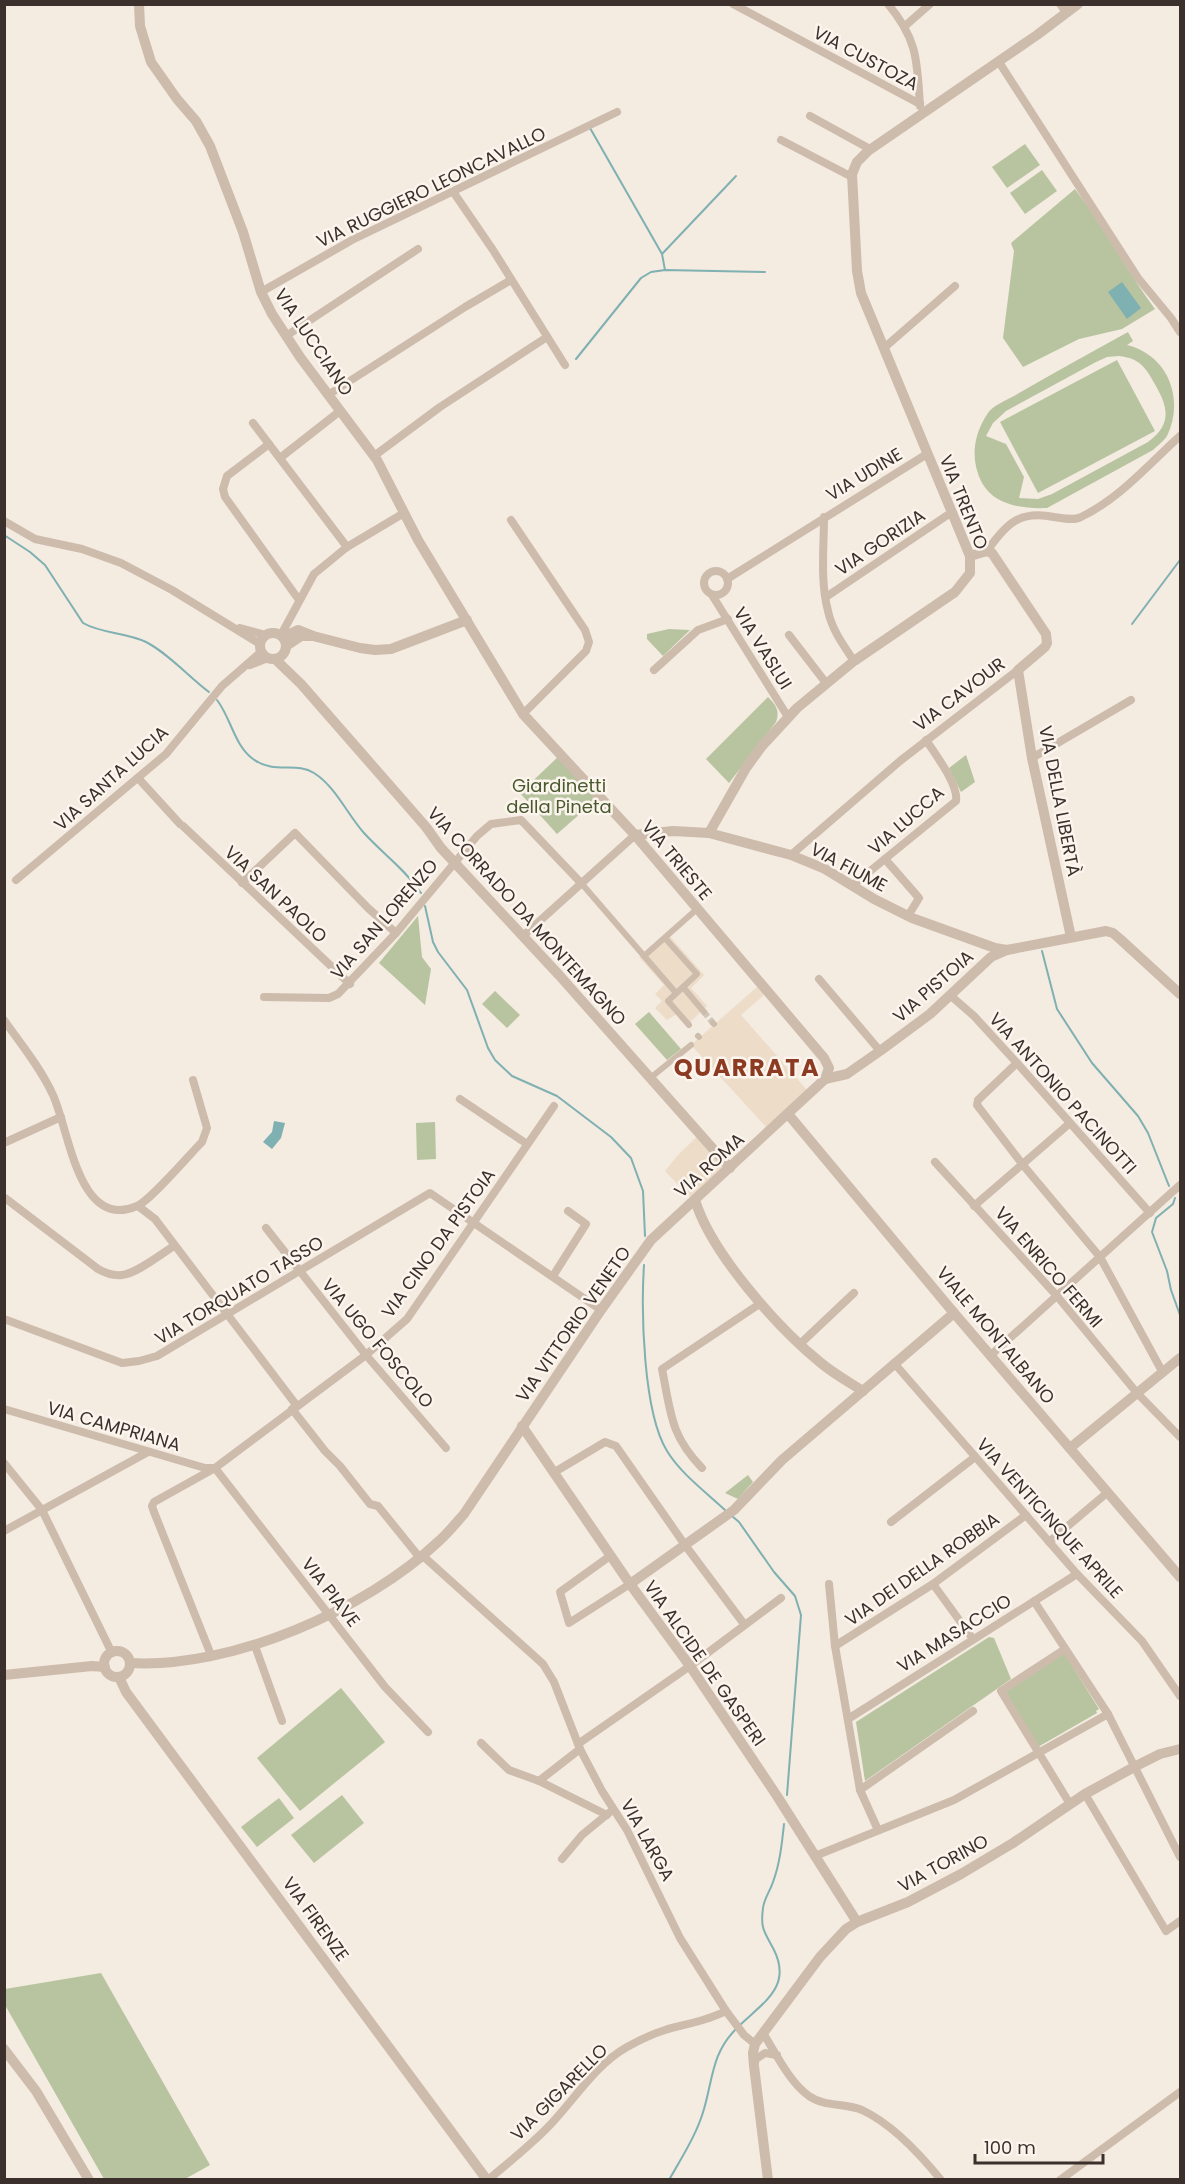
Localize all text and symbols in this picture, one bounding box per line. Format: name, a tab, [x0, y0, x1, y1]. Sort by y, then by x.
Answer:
street label: VIA CUSTOZA	[809, 20, 923, 96]
street label: VIA RUGGIERO LEONCAVALLO	[312, 121, 550, 253]
street label: VIA LUCCIANO	[269, 283, 359, 401]
street label: VIA UDINE	[821, 441, 907, 507]
street label: VIA TRENTO	[934, 451, 994, 553]
street label: VIA GORIZIA	[830, 503, 930, 581]
street label: VIA VASLUI	[728, 602, 798, 694]
street label: VIA CAVOUR	[908, 651, 1010, 737]
street label: VIA SANTA LUCIA	[48, 720, 174, 836]
street label: VIA DELLA LIBERTÀ	[1033, 723, 1087, 879]
park label: Giardinetti della Pineta	[506, 773, 612, 819]
street label: VIA LUCCA	[863, 780, 949, 860]
street label: VIA CORRADO DA MONTEMAGNO	[422, 801, 632, 1031]
street label: VIA TRIESTE	[636, 815, 718, 905]
street label: VIA FIUME	[806, 836, 892, 898]
street label: VIA SAN PAOLO	[219, 840, 333, 948]
street label: VIA SAN LORENZO	[325, 853, 443, 985]
street label: VIA PISTOIA	[887, 944, 979, 1028]
street label: VIA ANTONIO PACINOTTI	[984, 1007, 1142, 1179]
district label: QUARRATA	[674, 1051, 820, 1084]
street label: VIA ROMA	[669, 1127, 749, 1203]
street label: VIA CINO DA PISTOIA	[375, 1163, 501, 1323]
street label: VIA ENRICO FERMI	[989, 1201, 1109, 1333]
street label: VIA TORQUATO TASSO	[150, 1230, 328, 1350]
street label: VIA VITTORIO VENETO	[510, 1241, 636, 1407]
street label: VIALE MONTALBANO	[931, 1261, 1061, 1409]
street label: VIA UGO FOSCOLO	[316, 1273, 440, 1413]
street label: VIA CAMPRIANA	[44, 1395, 184, 1457]
street label: VIA VENTICINQUE APRILE	[971, 1432, 1129, 1604]
street label: VIA DEI DELLA ROBBIA	[840, 1506, 1004, 1632]
street label: VIA PIAVE	[296, 1552, 366, 1632]
street label: VIA ALCIDE DE GASPERI	[638, 1575, 772, 1751]
street label: VIA MASACCIO	[892, 1588, 1016, 1678]
street label: VIA LARGA	[615, 1794, 681, 1886]
street label: VIA TORINO	[893, 1828, 993, 1898]
street label: VIA FIRENZE	[277, 1872, 355, 1966]
street label: VIA GIGARELLO	[505, 2038, 613, 2146]
scale bar	[975, 2127, 1102, 2165]
text: 100 m	[984, 2135, 1036, 2160]

